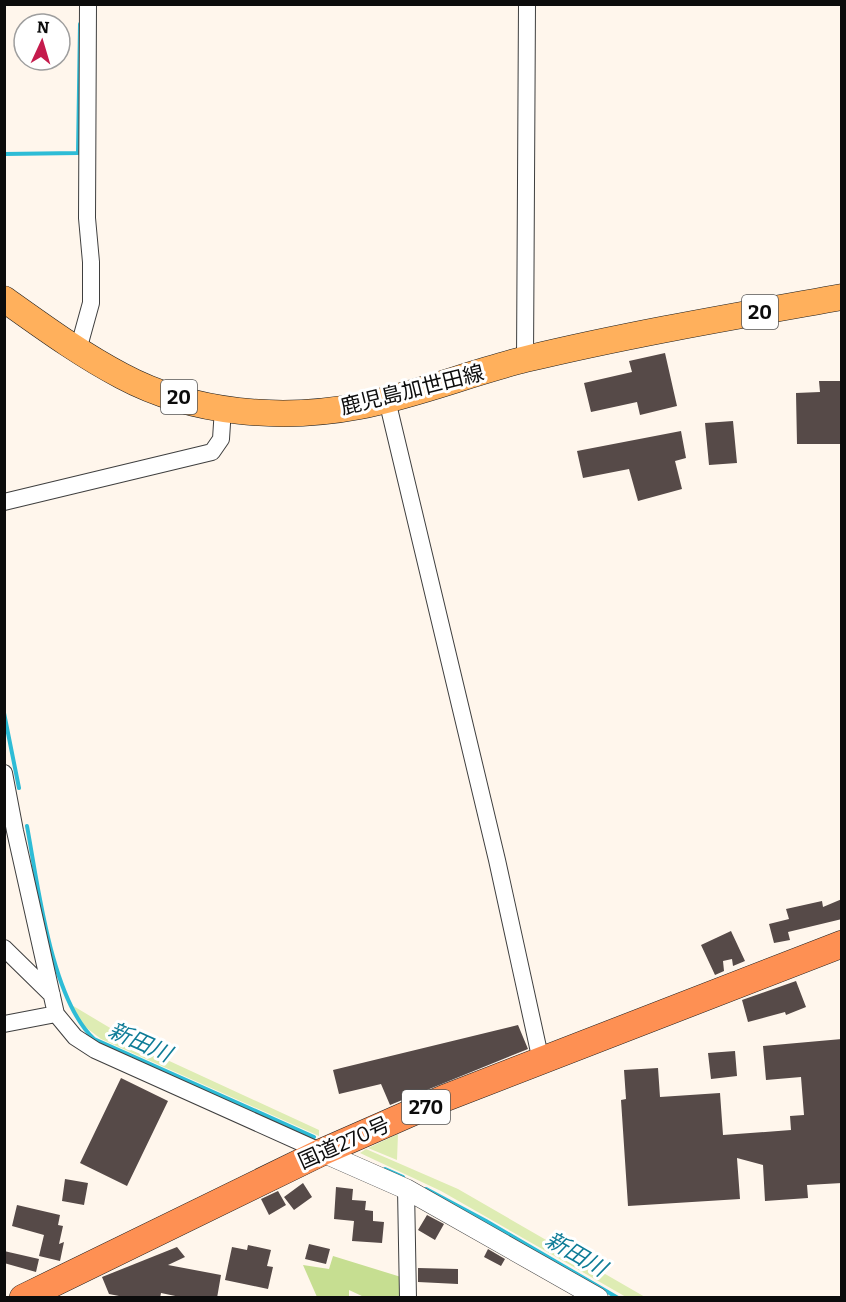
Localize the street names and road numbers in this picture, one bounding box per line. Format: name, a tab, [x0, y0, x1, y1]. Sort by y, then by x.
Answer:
road number: 20	[742, 295, 778, 329]
street label: 鹿児島加世田線	[338, 360, 486, 420]
road number: 20	[161, 380, 197, 414]
road number: 270	[402, 1090, 450, 1124]
street label: 国道270号	[294, 1111, 394, 1175]

